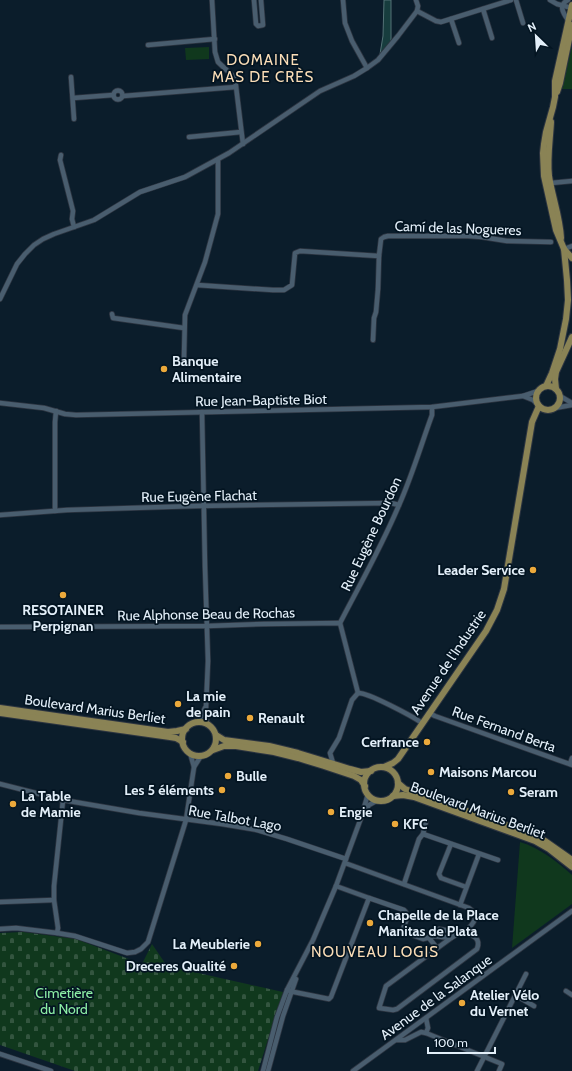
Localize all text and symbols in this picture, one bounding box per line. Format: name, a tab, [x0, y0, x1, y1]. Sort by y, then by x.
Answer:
north arrow	[516, 16, 556, 56]
text: N	[525, 19, 538, 35]
district label: DOMAINE MAS DE CRÈS	[212, 51, 314, 86]
street label: Camí de las Nogueres	[394, 217, 522, 239]
place label: Banque Alimentaire	[172, 352, 242, 386]
marker: Banque Alimentaire	[159, 364, 169, 374]
street label: Rue Jean-Baptiste Biot	[195, 390, 327, 410]
street label: Rue Eugène Bourdon	[337, 474, 405, 594]
street label: Rue Eugène Flachat	[141, 486, 257, 506]
place label: Leader Service	[437, 561, 525, 579]
marker: Leader Service	[528, 565, 538, 575]
marker: RESOTAINER Perpignan	[58, 590, 68, 600]
place label: RESOTAINER Perpignan	[22, 601, 104, 635]
street label: Rue Alphonse Beau de Rochas	[117, 603, 295, 625]
street label: Avenue de l'Industrie	[406, 606, 490, 718]
place label: La mie de pain	[186, 687, 230, 721]
street label: Boulevard Marius Berliet	[23, 690, 167, 728]
marker: La mie de pain	[173, 699, 183, 709]
street label: Rue Fernand Berta	[450, 702, 559, 756]
place label: Renault	[258, 709, 305, 727]
marker: Renault	[245, 713, 255, 723]
place label: Cerfrance	[361, 733, 419, 751]
marker: Cerfrance	[422, 737, 432, 747]
place label: Maisons Marcou	[439, 763, 537, 781]
place label: Bulle	[236, 767, 267, 785]
marker: Maisons Marcou	[426, 767, 436, 777]
marker: Bulle	[223, 771, 233, 781]
street label: Boulevard Marius Berliet	[408, 777, 548, 843]
place label: Les 5 éléments	[124, 781, 214, 799]
place label: Seram	[519, 783, 558, 801]
marker: Les 5 éléments	[217, 785, 227, 795]
place label: La Table de Mamie	[21, 787, 81, 821]
marker: Seram	[506, 787, 516, 797]
marker: La Table de Mamie	[8, 799, 18, 809]
street label: Rue Talbot Lago	[187, 801, 283, 835]
place label: Engie	[339, 803, 373, 821]
marker: Engie	[326, 807, 336, 817]
place label: KFC	[403, 815, 428, 833]
marker: KFC	[390, 819, 400, 829]
place label: Chapelle de la Place Manitas de Plata	[378, 906, 499, 940]
marker: Chapelle de la Place Manitas de Plata	[365, 918, 375, 928]
place label: La Meublerie	[172, 935, 250, 953]
marker: La Meublerie	[253, 939, 263, 949]
district label: NOUVEAU LOGIS	[311, 943, 439, 961]
street label: Avenue de la Salanque	[377, 950, 495, 1044]
place label: Dreceres Qualité	[126, 957, 226, 975]
marker: Dreceres Qualité	[229, 961, 239, 971]
park label: Cimetière du Nord	[35, 984, 93, 1018]
place label: Atelier Vélo du Vernet	[470, 986, 539, 1020]
marker: Atelier Vélo du Vernet	[457, 998, 467, 1008]
scale bar	[428, 1029, 495, 1055]
text: 100 m	[434, 1035, 468, 1050]

